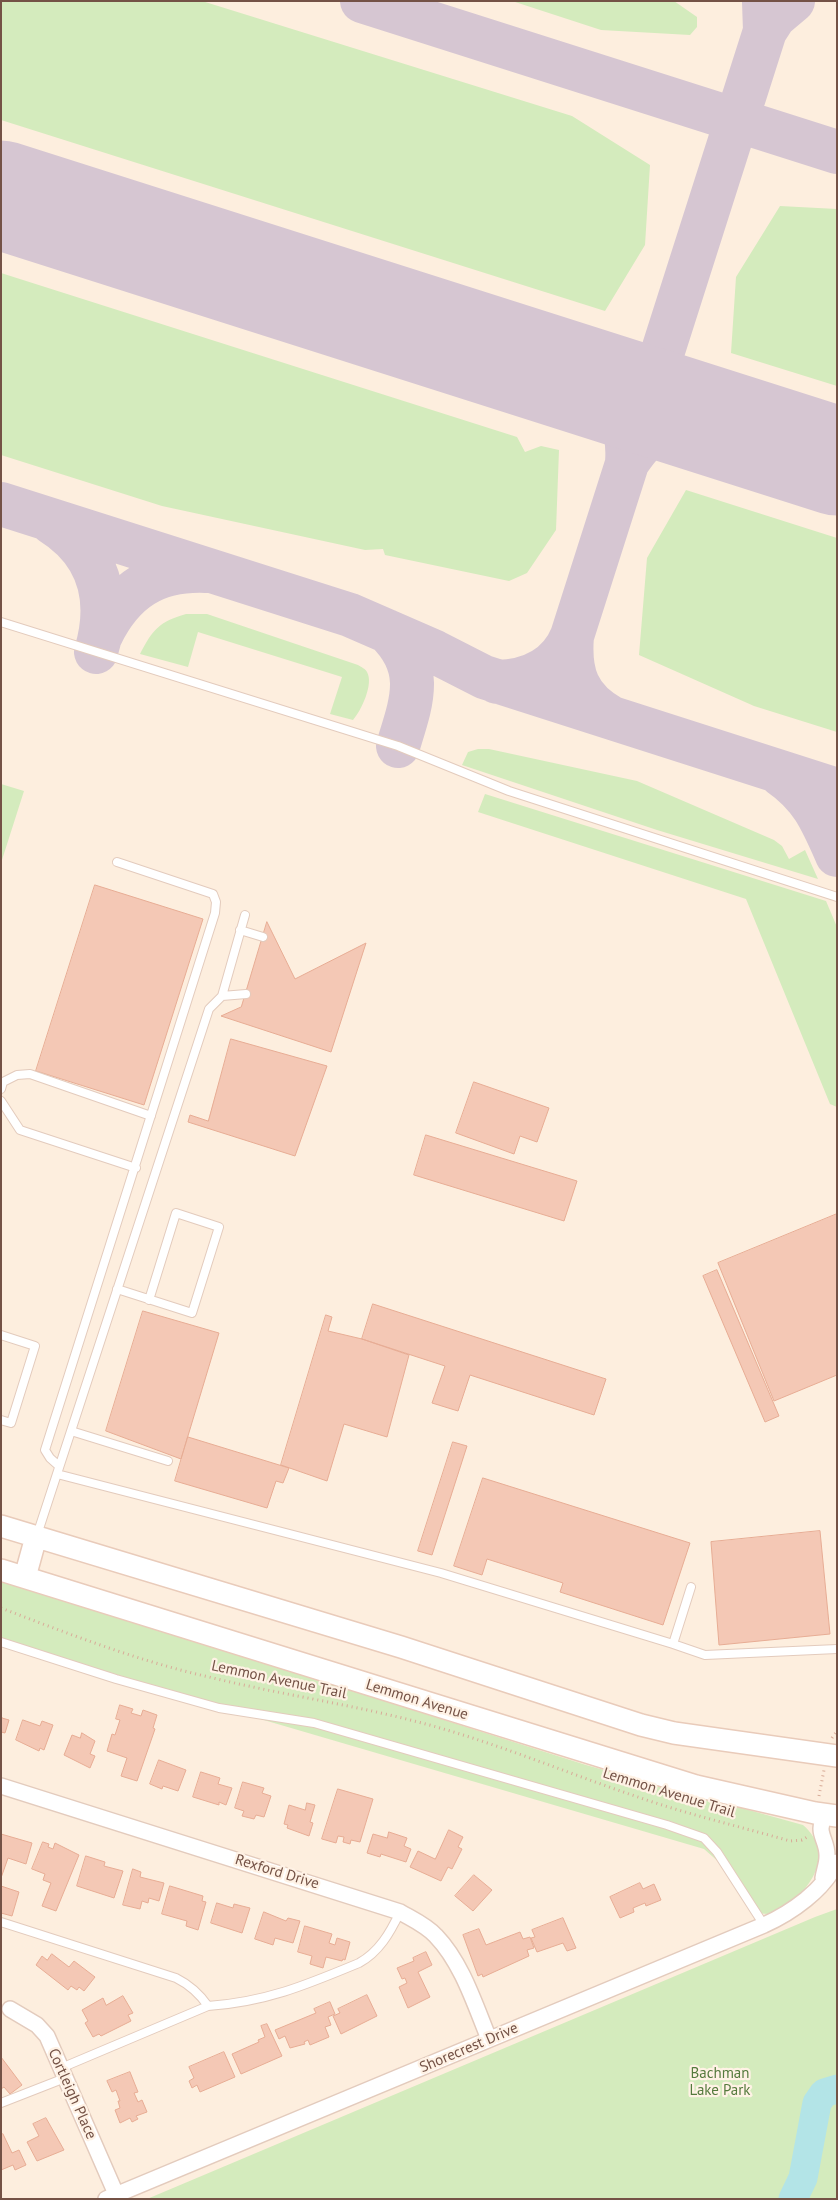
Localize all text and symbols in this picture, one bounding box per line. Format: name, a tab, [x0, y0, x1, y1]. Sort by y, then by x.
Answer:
street label: Lemmon Avenue Trail	[210, 1657, 348, 1703]
street label: Lemmon Avenue	[364, 1676, 470, 1724]
street label: Lemmon Avenue Trail	[601, 1764, 737, 1822]
street label: Rexford Drive	[233, 1851, 321, 1893]
street label: Shorecrest Drive	[417, 2019, 521, 2077]
street label: Cortleigh Place	[44, 2046, 100, 2142]
park label: Bachman Lake Park	[689, 2065, 751, 2100]

